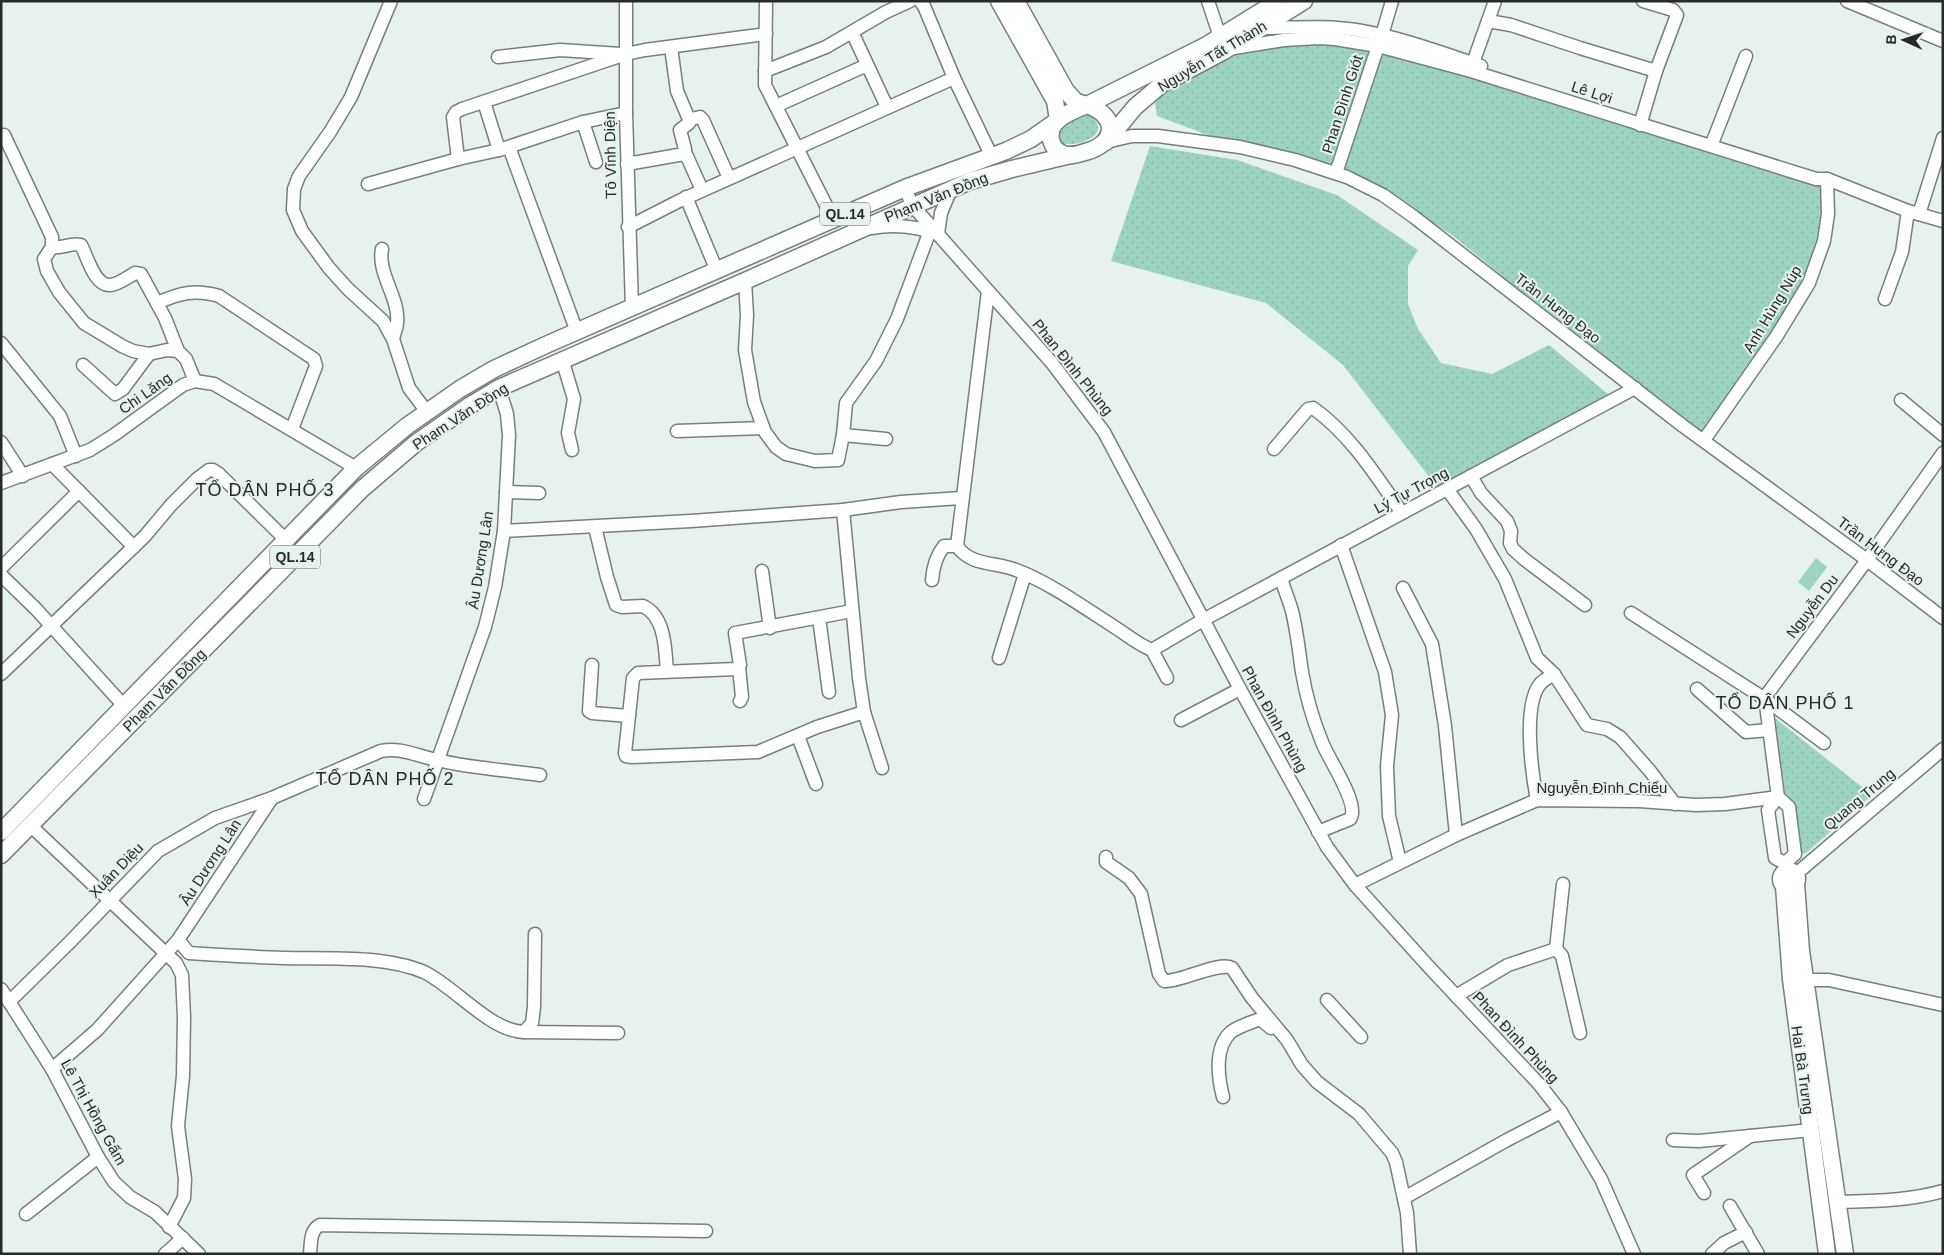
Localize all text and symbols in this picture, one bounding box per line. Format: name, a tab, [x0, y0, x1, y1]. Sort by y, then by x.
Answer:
north arrow	[1879, 15, 1929, 65]
street label: Nguyễn Tất Thành	[1155, 17, 1269, 95]
text: B	[1883, 34, 1899, 45]
street label: Phan Đình Giót	[1318, 52, 1366, 155]
street label: Lê Lợi	[1569, 77, 1615, 107]
street label: Tô Vĩnh Diện	[601, 111, 619, 199]
street label: Phạm Văn Đồng	[882, 169, 990, 225]
road number: QL.14	[820, 202, 870, 225]
street label: Anh Hùng Núp	[1739, 262, 1805, 356]
street label: Trần Hưng Đạo	[1512, 269, 1604, 347]
street label: Phan Đình Phùng	[1029, 316, 1117, 418]
street label: Chi Lăng	[116, 369, 174, 417]
street label: Phạm Văn Đồng	[409, 379, 511, 453]
street label: Lý Tự Trọng	[1371, 463, 1451, 517]
district label: TỔ DÂN PHỐ 3	[195, 479, 335, 500]
street label: Âu Dương Lân	[464, 510, 496, 610]
street label: Trần Hưng Đạo	[1834, 513, 1928, 589]
road number: QL.14	[270, 546, 320, 568]
street label: Nguyễn Du	[1783, 571, 1841, 641]
street label: Phạm Văn Đồng	[119, 645, 209, 735]
street label: Phan Đình Phùng	[1239, 663, 1311, 775]
district label: TỔ DÂN PHỐ 1	[1715, 692, 1855, 713]
street label: Quang Trung	[1820, 764, 1898, 834]
district label: TỔ DÂN PHỐ 2	[315, 768, 455, 789]
street label: Nguyễn Đình Chiểu	[1537, 779, 1667, 796]
street label: Âu Dương Lân	[176, 816, 244, 908]
street label: Xuân Diệu	[86, 839, 146, 901]
street label: Phan Đình Phùng	[1469, 988, 1563, 1086]
street label: Hai Bà Trưng	[1788, 1025, 1818, 1115]
street label: Lê Thị Hồng Gấm	[58, 1056, 130, 1168]

